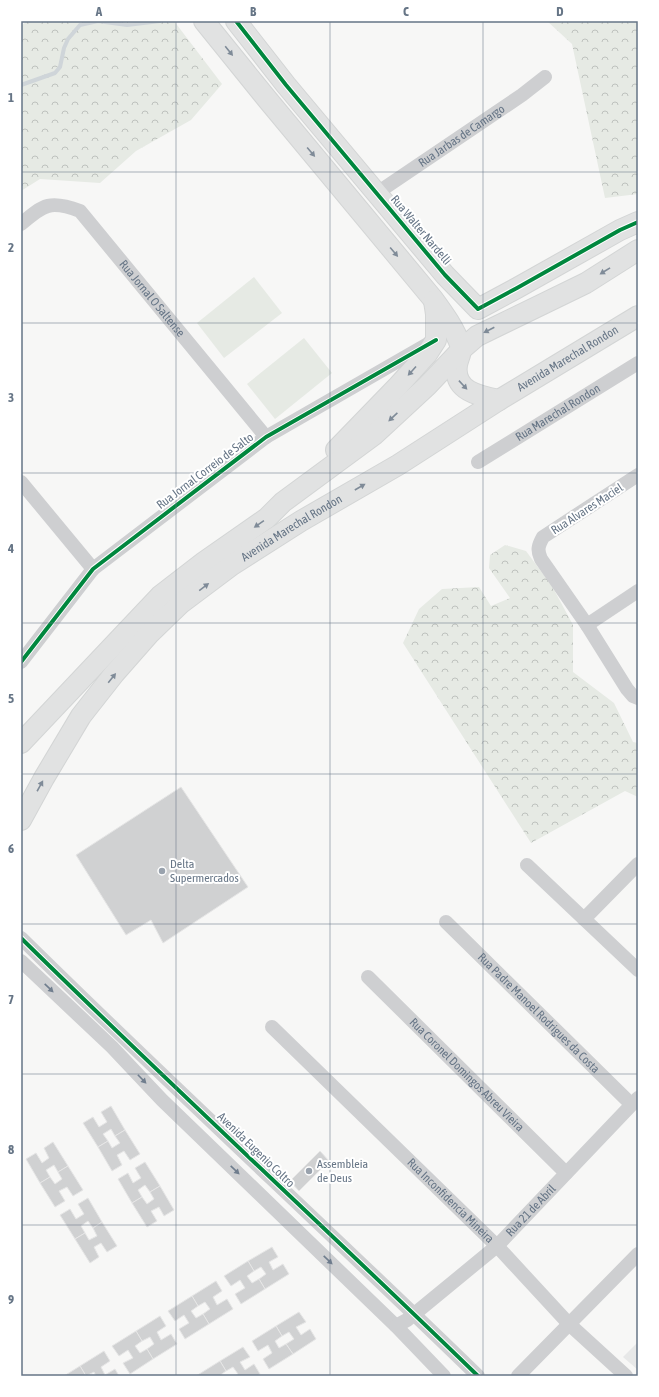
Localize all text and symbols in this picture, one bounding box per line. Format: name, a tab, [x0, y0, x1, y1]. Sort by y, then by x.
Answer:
text: A	[95, 4, 103, 19]
text: B	[250, 4, 257, 19]
text: C	[403, 4, 409, 19]
text: D	[556, 4, 564, 19]
one-way arrow	[224, 46, 233, 57]
text: 1	[8, 90, 14, 105]
street label: Rua Jarbas de Camargo	[416, 102, 508, 170]
one-way arrow	[307, 147, 316, 157]
street label: Rua Walter Nardelli	[388, 192, 454, 268]
text: 2	[8, 240, 14, 255]
one-way arrow	[390, 246, 399, 257]
street label: Rua Jornal O Saltense	[116, 257, 188, 340]
one-way arrow	[600, 267, 610, 275]
street label: Avenida Marechal Rondon	[515, 323, 621, 394]
one-way arrow	[483, 327, 495, 333]
one-way arrow	[407, 366, 416, 377]
one-way arrow	[459, 380, 468, 390]
street label: Rua Marechal Rondon	[513, 381, 603, 444]
text: 3	[8, 390, 14, 405]
one-way arrow	[388, 412, 398, 421]
street label: Rua Jornal Correio de Salto	[154, 430, 256, 512]
street label: Rua Alvares Maciel	[549, 480, 626, 537]
one-way arrow	[354, 483, 366, 490]
street label: Avenida Marechal Rondon	[239, 492, 345, 564]
one-way arrow	[254, 520, 264, 528]
text: 4	[7, 541, 14, 556]
one-way arrow	[198, 582, 209, 591]
one-way arrow	[107, 673, 116, 683]
text: 5	[8, 691, 14, 706]
one-way arrow	[36, 780, 43, 792]
text: 6	[8, 841, 14, 856]
place label: Delta Supermercados	[170, 857, 239, 885]
marker: Delta Supermercados	[157, 866, 167, 876]
street label: Rua Padre Manoel Rodrigues da Costa	[475, 950, 603, 1076]
one-way arrow	[44, 983, 54, 992]
text: 7	[8, 992, 14, 1007]
street label: Rua Coronel Domingos Abreu Vieira	[407, 1015, 527, 1134]
one-way arrow	[137, 1074, 147, 1084]
street label: Avenida Eugenio Coltro	[215, 1110, 298, 1191]
text: 8	[8, 1142, 14, 1157]
street label: Rua Inconfidencia Mineira	[404, 1155, 497, 1246]
place label: Assembleia de Deus	[317, 1157, 368, 1185]
one-way arrow	[230, 1165, 239, 1174]
marker: Assembleia de Deus	[304, 1166, 314, 1176]
street label: Rua 21 de Abril	[503, 1181, 559, 1239]
one-way arrow	[323, 1255, 333, 1265]
text: 9	[8, 1292, 14, 1307]

